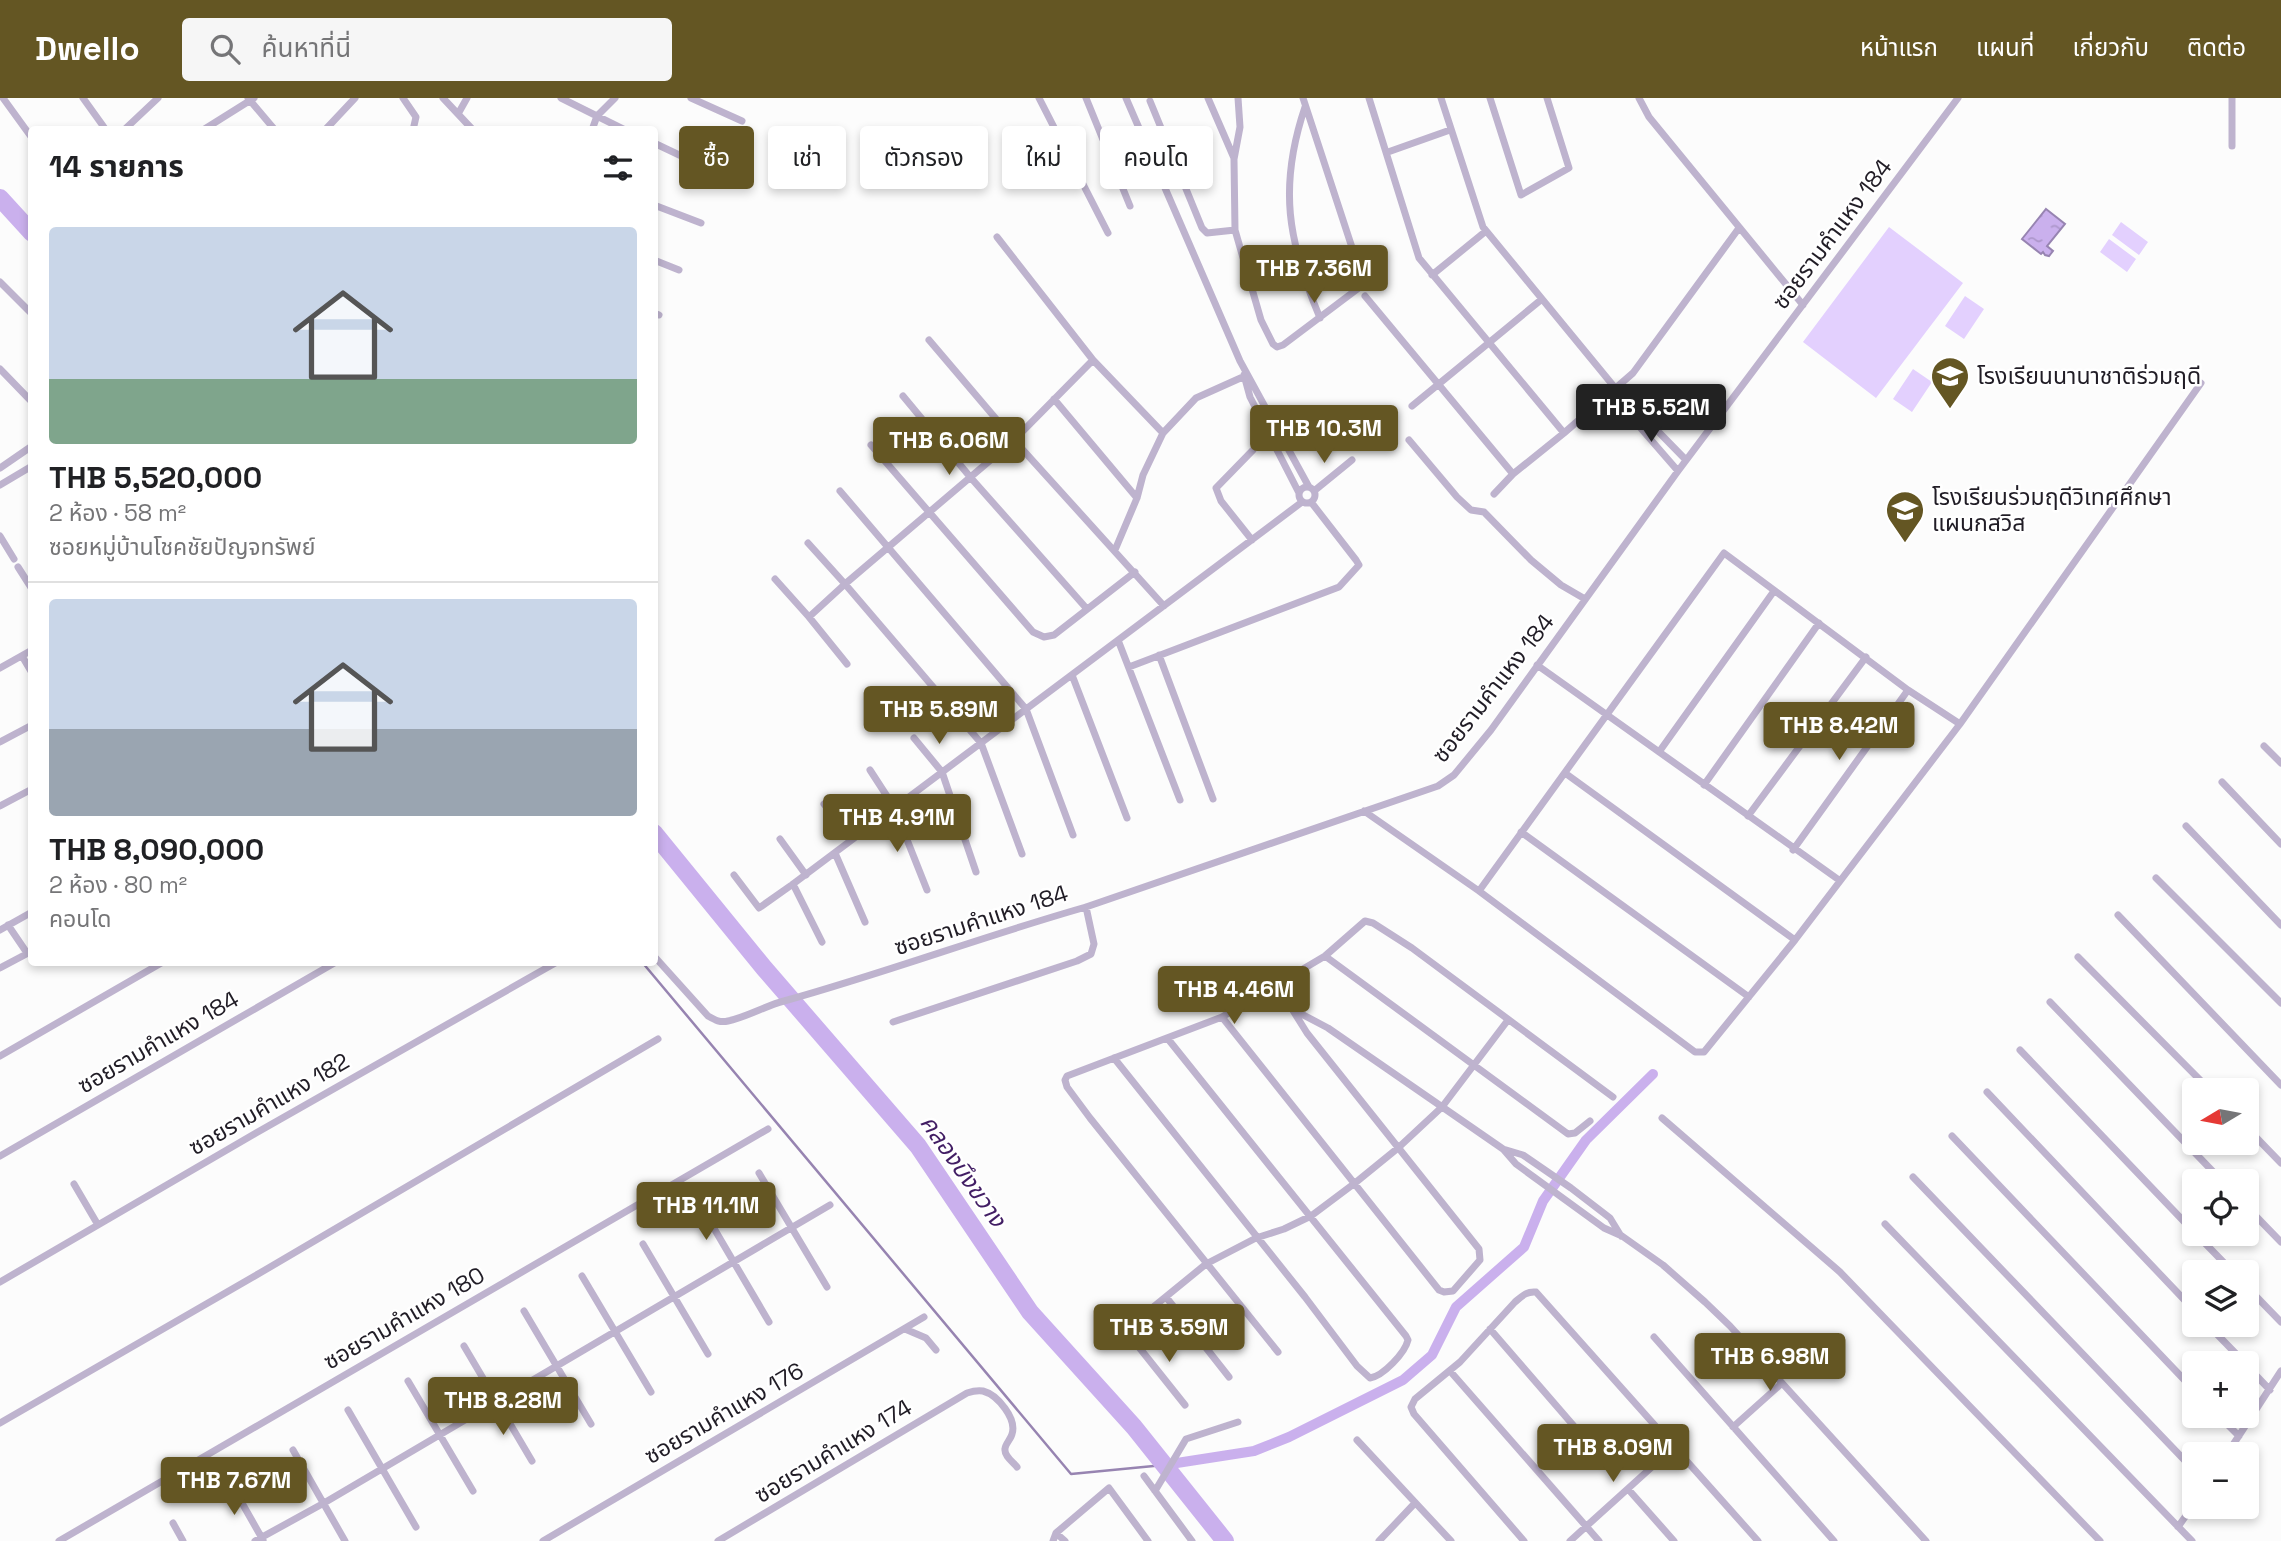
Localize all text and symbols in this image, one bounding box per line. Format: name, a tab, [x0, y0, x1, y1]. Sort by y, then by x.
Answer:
search box	[182, 18, 672, 81]
text: Dwello	[35, 28, 140, 70]
icon: search	[206, 30, 244, 68]
text: ค้นหาที่นี่	[262, 31, 351, 65]
text: หน้าแรก	[1860, 32, 1938, 63]
text: แผนที่	[1976, 32, 2034, 63]
text: เกี่ยวกับ	[2072, 32, 2149, 63]
text: ติดต่อ	[2187, 32, 2246, 63]
chip: ซื้อ	[679, 126, 754, 189]
chip: เช่า	[768, 126, 846, 189]
chip: ตัวกรอง	[860, 126, 988, 189]
chip: ใหม่	[1002, 126, 1086, 189]
chip: คอนโด	[1100, 126, 1213, 189]
text: 14 รายการ	[49, 147, 184, 186]
icon: filters	[599, 149, 637, 187]
street label: ซอยรามคำแหง 184	[1766, 153, 1898, 315]
pin: THB 7.36M	[1234, 246, 1394, 305]
text: THB 7.36M	[1256, 253, 1372, 283]
icon: home	[280, 272, 406, 398]
school or university icon: โรงเรียนนานาชาติร่วมฤดี	[1929, 355, 1971, 410]
place label: โรงเรียนนานาชาติร่วมฤดี	[1977, 361, 2201, 391]
pin: THB 5.52M	[1571, 384, 1731, 444]
text: THB 5.52M	[1592, 392, 1710, 422]
pin: THB 10.3M	[1244, 406, 1404, 465]
text: THB 10.3M	[1266, 413, 1382, 443]
pin: THB 6.06M	[869, 418, 1029, 477]
text: THB 6.06M	[889, 425, 1009, 455]
text: THB 5,520,000	[49, 458, 262, 497]
place label: โรงเรียนร่วมฤดีวิเทศศึกษา แผนกสวิส	[1932, 482, 2172, 538]
school or university icon: โรงเรียนร่วมฤดีวิเทศศึกษา แผนกสวิส	[1884, 489, 1926, 544]
text: 2 ห้อง · 58 m²	[49, 498, 186, 528]
text: ซอยหมู่บ้านโชคชัยปัญจทรัพย์	[49, 532, 315, 562]
street label: ซอยรามคำแหง 184	[1425, 607, 1561, 769]
icon: home	[280, 644, 406, 770]
pin: THB 5.89M	[859, 686, 1019, 746]
text: THB 5.89M	[880, 694, 998, 724]
pin: THB 8.42M	[1759, 702, 1919, 762]
text: THB 8.42M	[1780, 710, 1898, 740]
pin: THB 4.91M	[817, 794, 977, 854]
text: THB 4.91M	[839, 802, 955, 832]
text: THB 8,090,000	[49, 830, 264, 869]
text: 2 ห้อง · 80 m²	[49, 870, 187, 900]
street label: ซอยรามคำแหง 184	[890, 878, 1072, 962]
text: คอนโด	[49, 904, 111, 934]
pin: THB 4.46M	[1154, 967, 1314, 1026]
text: THB 4.46M	[1174, 974, 1294, 1004]
street label: ซอยรามคำแหง 184	[72, 984, 244, 1100]
street label: ซอยรามคำแหง 182	[183, 1046, 355, 1162]
north arrow	[2182, 1078, 2259, 1155]
map controls	[2182, 1078, 2259, 1519]
water label: คลองบึงขวาง	[913, 1109, 1014, 1234]
button: locate	[2182, 1169, 2259, 1246]
pin: THB 11.1M	[626, 1182, 786, 1242]
text: THB 11.1M	[653, 1190, 759, 1220]
street label: ซอยรามคำแหง 180	[318, 1260, 490, 1376]
button: layers	[2182, 1260, 2259, 1337]
pin: THB 3.59M	[1089, 1304, 1249, 1364]
text: THB 3.59M	[1110, 1312, 1228, 1342]
pin: THB 6.98M	[1690, 1334, 1850, 1393]
text: THB 6.98M	[1710, 1341, 1830, 1371]
button: +	[2182, 1351, 2259, 1428]
street label: ซอยรามคำแหง 176	[639, 1355, 809, 1471]
pin: THB 8.28M	[423, 1378, 583, 1437]
text: THB 8.28M	[444, 1385, 562, 1415]
street label: ซอยรามคำแหง 174	[749, 1392, 917, 1510]
pin: THB 8.09M	[1533, 1424, 1693, 1484]
text: THB 8.09M	[1553, 1432, 1673, 1462]
button: −	[2182, 1442, 2259, 1519]
pin: THB 7.67M	[154, 1458, 314, 1517]
text: THB 7.67M	[177, 1465, 291, 1495]

